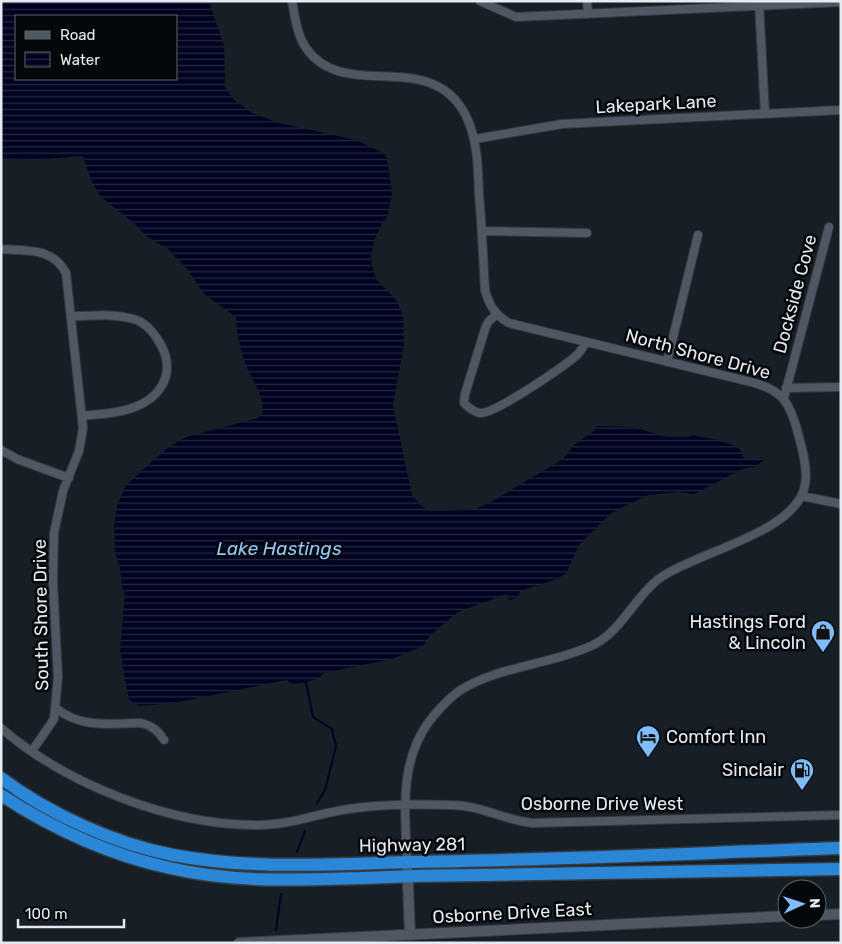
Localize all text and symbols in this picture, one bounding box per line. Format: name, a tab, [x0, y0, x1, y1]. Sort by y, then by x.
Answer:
legend	[15, 15, 178, 80]
text: Road	[60, 26, 96, 44]
text: Water	[60, 51, 100, 69]
street label: Lakepark Lane	[595, 90, 717, 118]
street label: Dockside Cove	[769, 232, 821, 356]
street label: North Shore Drive	[623, 324, 773, 384]
water label: Lake Hastings	[216, 537, 342, 560]
street label: South Shore Drive	[29, 539, 53, 691]
place label: Hastings Ford & Lincoln	[689, 611, 806, 654]
shop icon: Hastings Ford & Lincoln	[810, 619, 836, 653]
hotel icon: Comfort Inn	[635, 724, 661, 758]
place label: Comfort Inn	[666, 726, 766, 748]
fuel station icon: Sinclair	[789, 757, 815, 791]
place label: Sinclair	[722, 759, 784, 781]
street label: Osborne Drive West	[521, 793, 683, 815]
street label: Highway 281	[359, 833, 465, 857]
north arrow	[777, 879, 827, 929]
scale bar	[18, 896, 124, 928]
street label: Osborne Drive East	[432, 898, 592, 928]
text: N	[806, 898, 823, 909]
text: 100 m	[25, 905, 67, 923]

